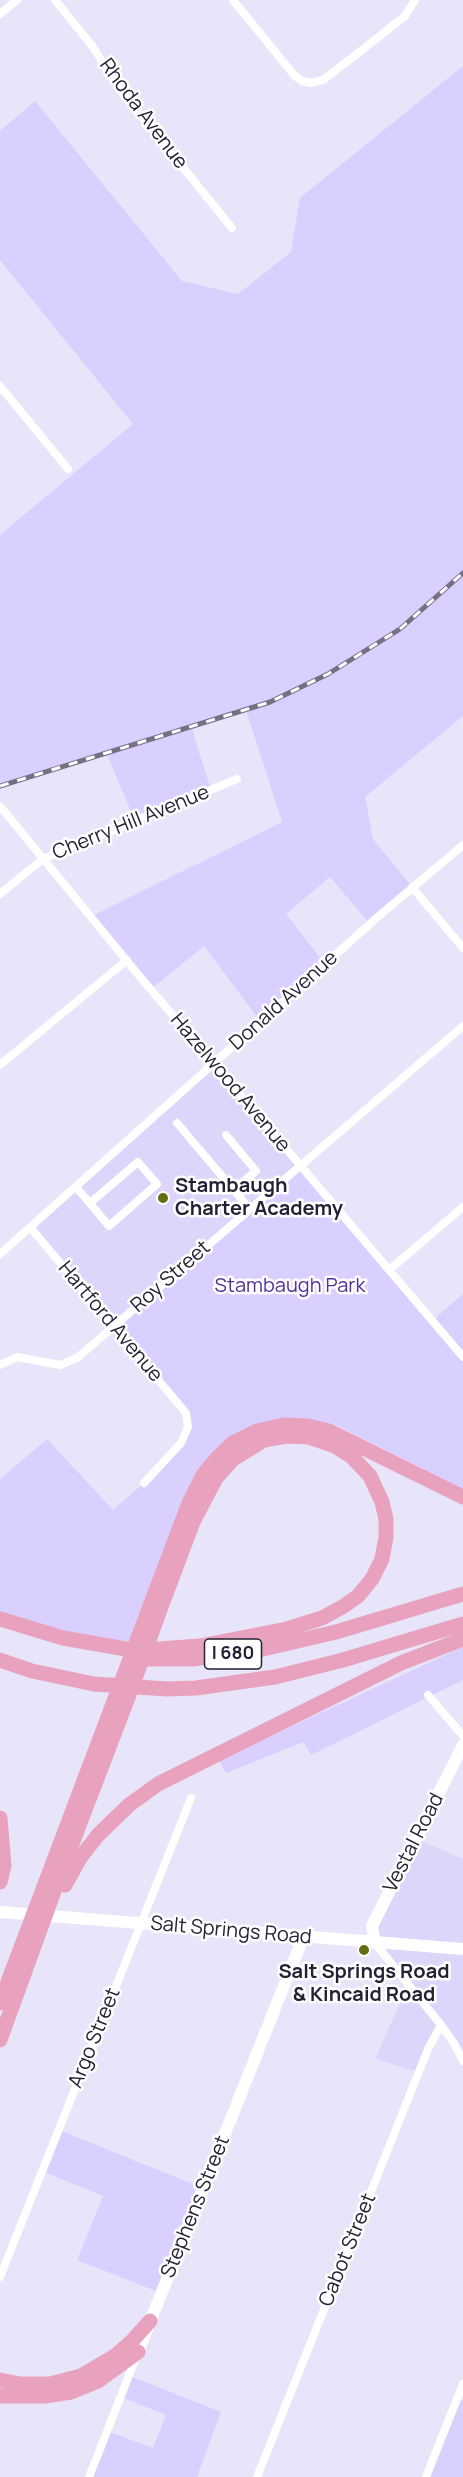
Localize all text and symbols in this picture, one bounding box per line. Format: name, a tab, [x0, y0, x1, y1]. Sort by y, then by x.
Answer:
street label: Rhoda Avenue	[94, 54, 192, 174]
street label: Cherry Hill Avenue	[49, 781, 213, 865]
street label: Donald Avenue	[225, 946, 343, 1056]
street label: Hazelwood Avenue	[165, 1009, 295, 1157]
place label: Stambaugh Charter Academy	[175, 1174, 343, 1221]
marker: Stambaugh Charter Academy	[156, 1191, 170, 1205]
street label: Roy Street	[126, 1236, 216, 1318]
street label: Hartford Avenue	[53, 1257, 167, 1387]
park label: Stambaugh Park	[215, 1274, 365, 1298]
road number: I 680	[204, 1639, 262, 1669]
street label: Vestal Road	[379, 1789, 449, 1897]
street label: Salt Springs Road	[149, 1912, 313, 1950]
marker: Salt Springs Road & Kincaid Road	[357, 1943, 371, 1957]
place label: Salt Springs Road & Kincaid Road	[278, 1960, 450, 2007]
street label: Argo Street	[64, 1984, 126, 2092]
street label: Stephens Street	[156, 2132, 236, 2282]
street label: Cabot Street	[314, 2190, 382, 2310]

